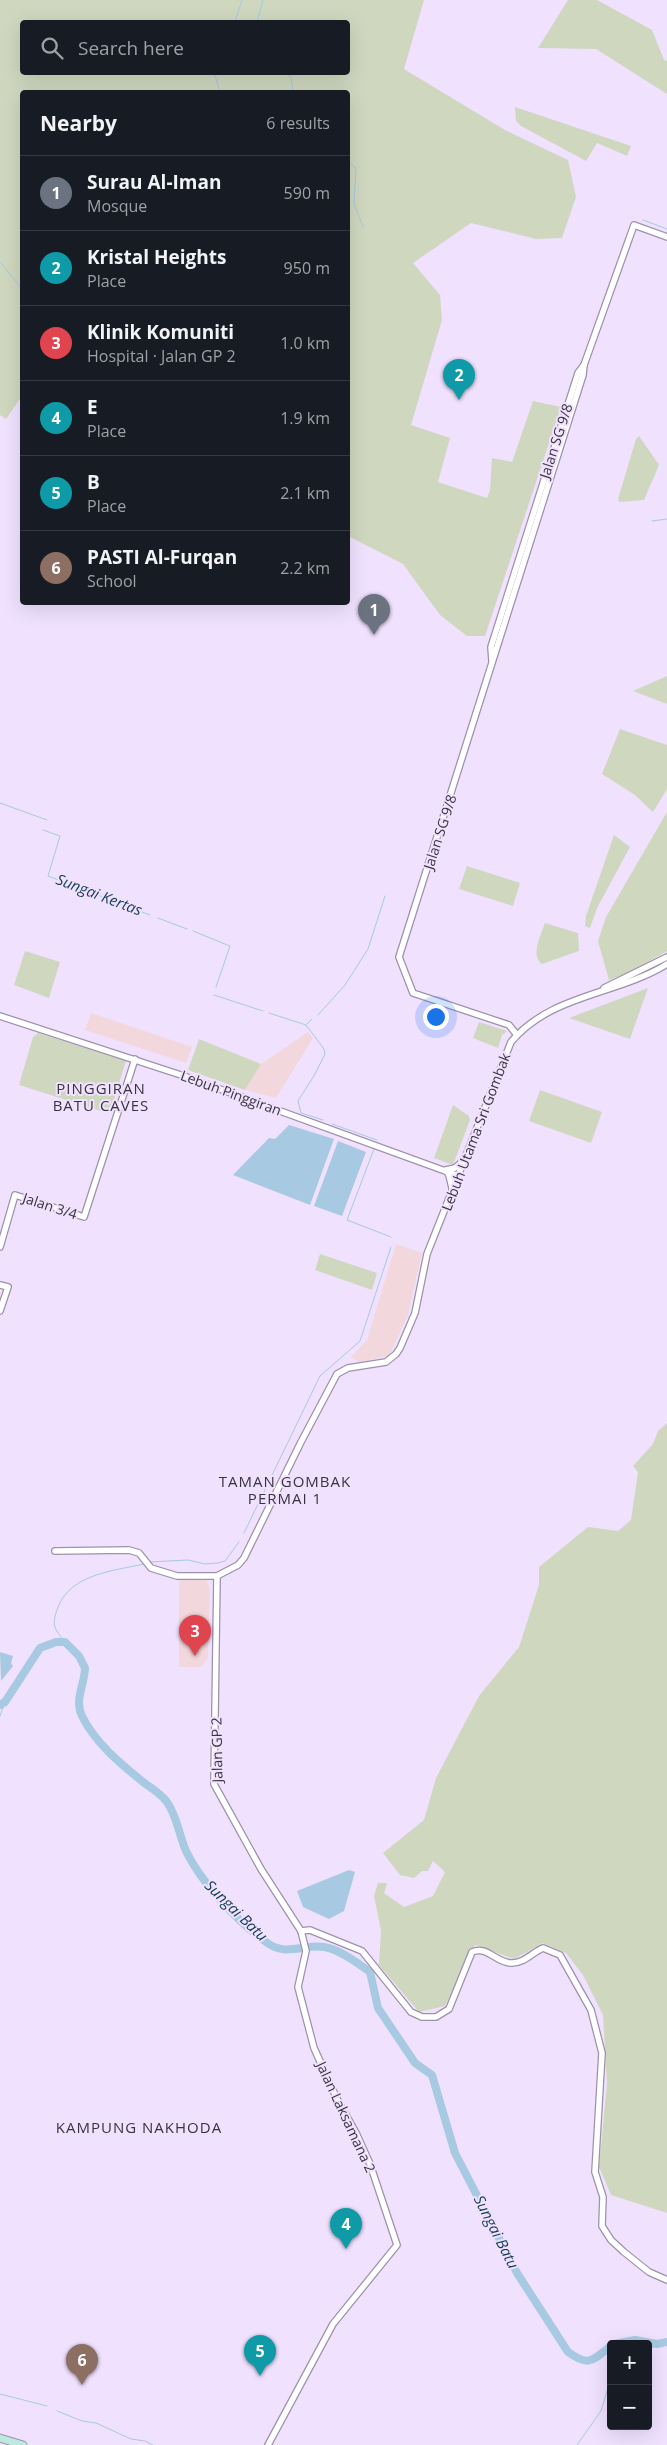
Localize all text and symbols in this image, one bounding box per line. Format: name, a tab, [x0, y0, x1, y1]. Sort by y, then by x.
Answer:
search box	[20, 20, 350, 75]
icon: search	[38, 34, 66, 62]
text: Search here	[78, 35, 184, 61]
text: Nearby	[40, 109, 117, 137]
text: 6 results	[266, 112, 330, 134]
text: Surau Al-Iman	[87, 169, 221, 195]
text: 1	[51, 182, 61, 204]
text: 590 m	[284, 182, 330, 204]
text: Mosque	[87, 195, 147, 217]
text: Kristal Heights	[87, 244, 226, 270]
text: 2	[51, 257, 61, 279]
text: 950 m	[284, 257, 330, 279]
text: Place	[87, 270, 126, 292]
text: Klinik Komuniti	[87, 319, 234, 345]
text: 3	[51, 332, 61, 354]
text: 1.0 km	[280, 332, 330, 354]
text: Hospital · Jalan GP 2	[87, 345, 236, 367]
pin: 2	[443, 359, 475, 400]
text: E	[87, 394, 98, 420]
street label: Jalan SG 9/8	[534, 401, 577, 483]
text: 4	[51, 407, 61, 429]
text: 1.9 km	[280, 407, 330, 429]
text: Place	[87, 420, 126, 442]
text: B	[87, 469, 100, 495]
text: 5	[51, 482, 61, 504]
text: 2.1 km	[280, 482, 330, 504]
text: Place	[87, 495, 126, 517]
text: PASTI Al-Furqan	[87, 544, 237, 570]
text: 6	[51, 557, 61, 579]
text: 2.2 km	[280, 557, 330, 579]
text: School	[87, 570, 137, 592]
pin: 1	[358, 594, 390, 635]
street label: Jalan SG 9/8	[418, 792, 461, 874]
water label: Sungai Kertas	[54, 869, 146, 920]
your location	[423, 1004, 449, 1030]
street label: Lebuh Utama Sri Gombak	[437, 1050, 515, 1214]
street label: Lebuh Pinggiran	[178, 1065, 284, 1120]
district label: PINGGIRAN BATU CAVES	[53, 1078, 149, 1115]
street label: Jalan 3/4	[19, 1187, 80, 1223]
district label: TAMAN GOMBAK PERMAI 1	[219, 1471, 351, 1508]
pin: 3	[179, 1615, 211, 1656]
street label: Jalan GP 2	[206, 1717, 227, 1785]
water label: Sungai Batu	[201, 1875, 273, 1945]
street label: Jalan Laksamana 2	[311, 2056, 381, 2176]
district label: KAMPUNG NAKHODA	[56, 2117, 222, 2137]
water label: Sungai Batu	[470, 2191, 524, 2272]
pin: 4	[330, 2208, 362, 2249]
pin: 5	[244, 2335, 276, 2376]
map controls	[607, 2340, 652, 2430]
button: +	[607, 2340, 652, 2385]
pin: 6	[66, 2344, 98, 2385]
button: −	[607, 2385, 652, 2430]

